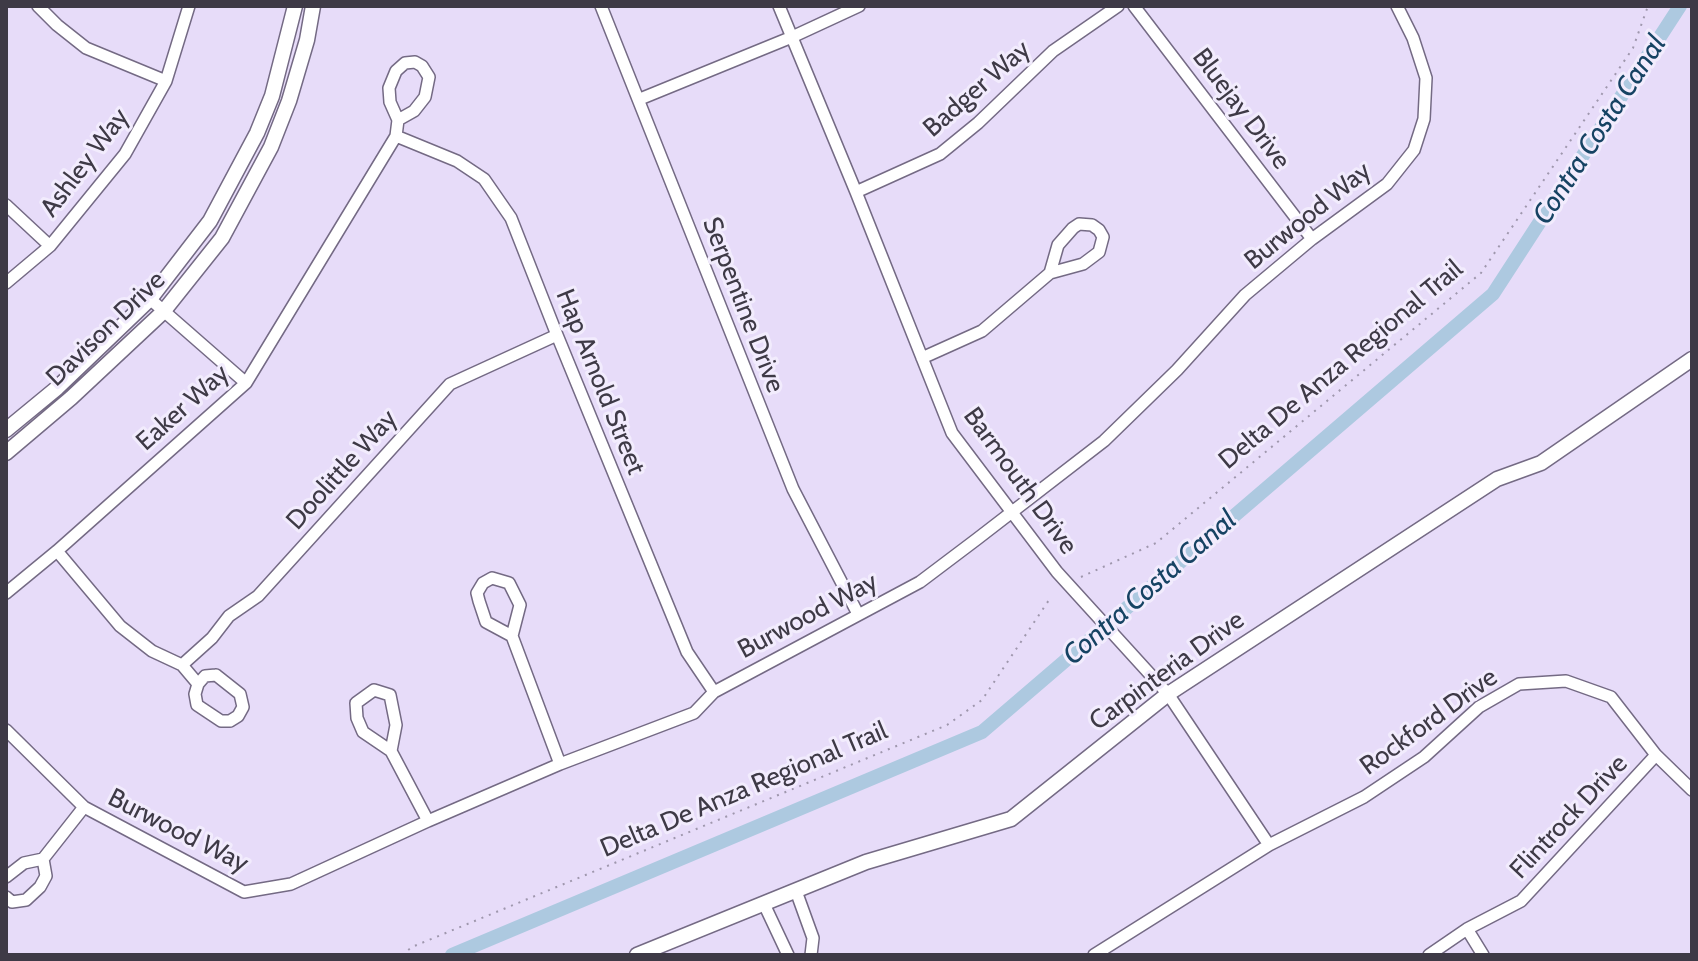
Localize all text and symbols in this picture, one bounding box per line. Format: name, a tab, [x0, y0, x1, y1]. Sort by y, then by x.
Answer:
water label: Contra Costa Canal	[1526, 29, 1674, 231]
street label: Badger Way	[917, 34, 1037, 144]
street label: Bluejay Drive	[1185, 42, 1297, 176]
street label: Ashley Way	[34, 103, 136, 223]
street label: Burwood Way	[1239, 156, 1377, 276]
street label: Serpentine Drive	[695, 213, 791, 397]
street label: Delta De Anza Regional Trail	[1213, 254, 1469, 476]
street label: Davison Drive	[40, 265, 172, 393]
street label: Hap Arnold Street	[549, 285, 651, 479]
street label: Eaker Way	[130, 358, 236, 458]
street label: Barmouth Drive	[956, 401, 1084, 561]
street label: Doolittle Way	[280, 404, 404, 536]
water label: Contra Costa Canal	[1056, 504, 1244, 672]
street label: Burwood Way	[733, 566, 883, 666]
street label: Carpinteria Drive	[1084, 604, 1250, 738]
street label: Rockford Drive	[1354, 662, 1504, 782]
street label: Delta De Anza Regional Trail	[596, 715, 892, 865]
street label: Flintrock Drive	[1504, 749, 1634, 885]
street label: Burwood Way	[103, 782, 253, 880]

